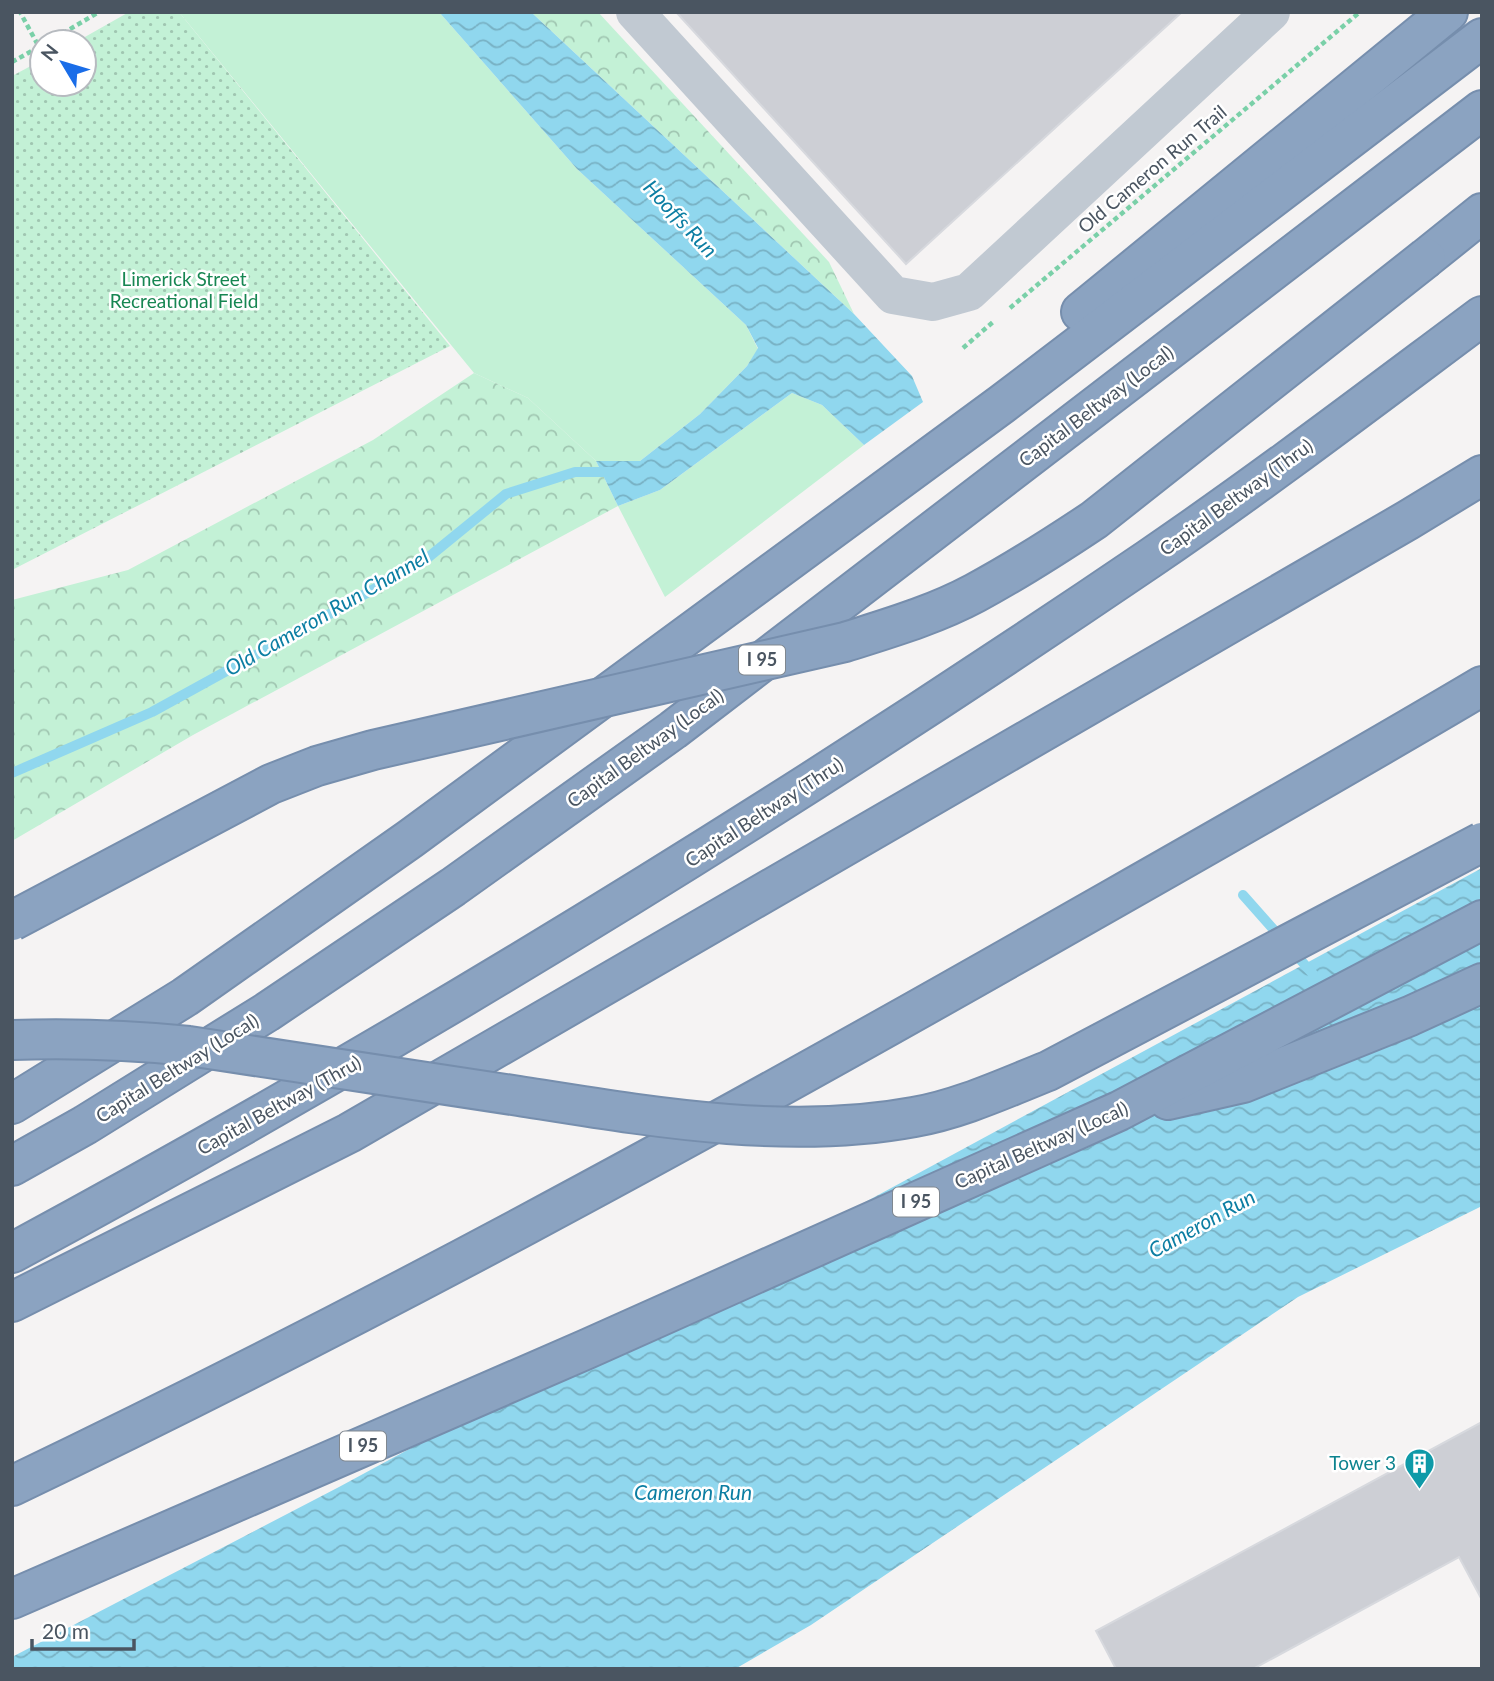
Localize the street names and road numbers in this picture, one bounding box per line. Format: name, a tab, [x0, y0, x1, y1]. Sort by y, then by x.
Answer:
street label: Old Cameron Run Trail	[1073, 100, 1231, 238]
street label: Capital Beltway (Local)	[1014, 340, 1178, 471]
street label: Capital Beltway (Thru)	[1155, 433, 1317, 560]
road number: I 95	[739, 646, 785, 674]
street label: Capital Beltway (Local)	[562, 683, 727, 812]
street label: Capital Beltway (Thru)	[680, 752, 847, 871]
street label: Capital Beltway (Local)	[91, 1008, 262, 1127]
street label: Capital Beltway (Thru)	[193, 1050, 365, 1159]
street label: Capital Beltway (Local)	[950, 1096, 1131, 1193]
road number: I 95	[893, 1188, 939, 1217]
road number: I 95	[340, 1432, 386, 1461]

